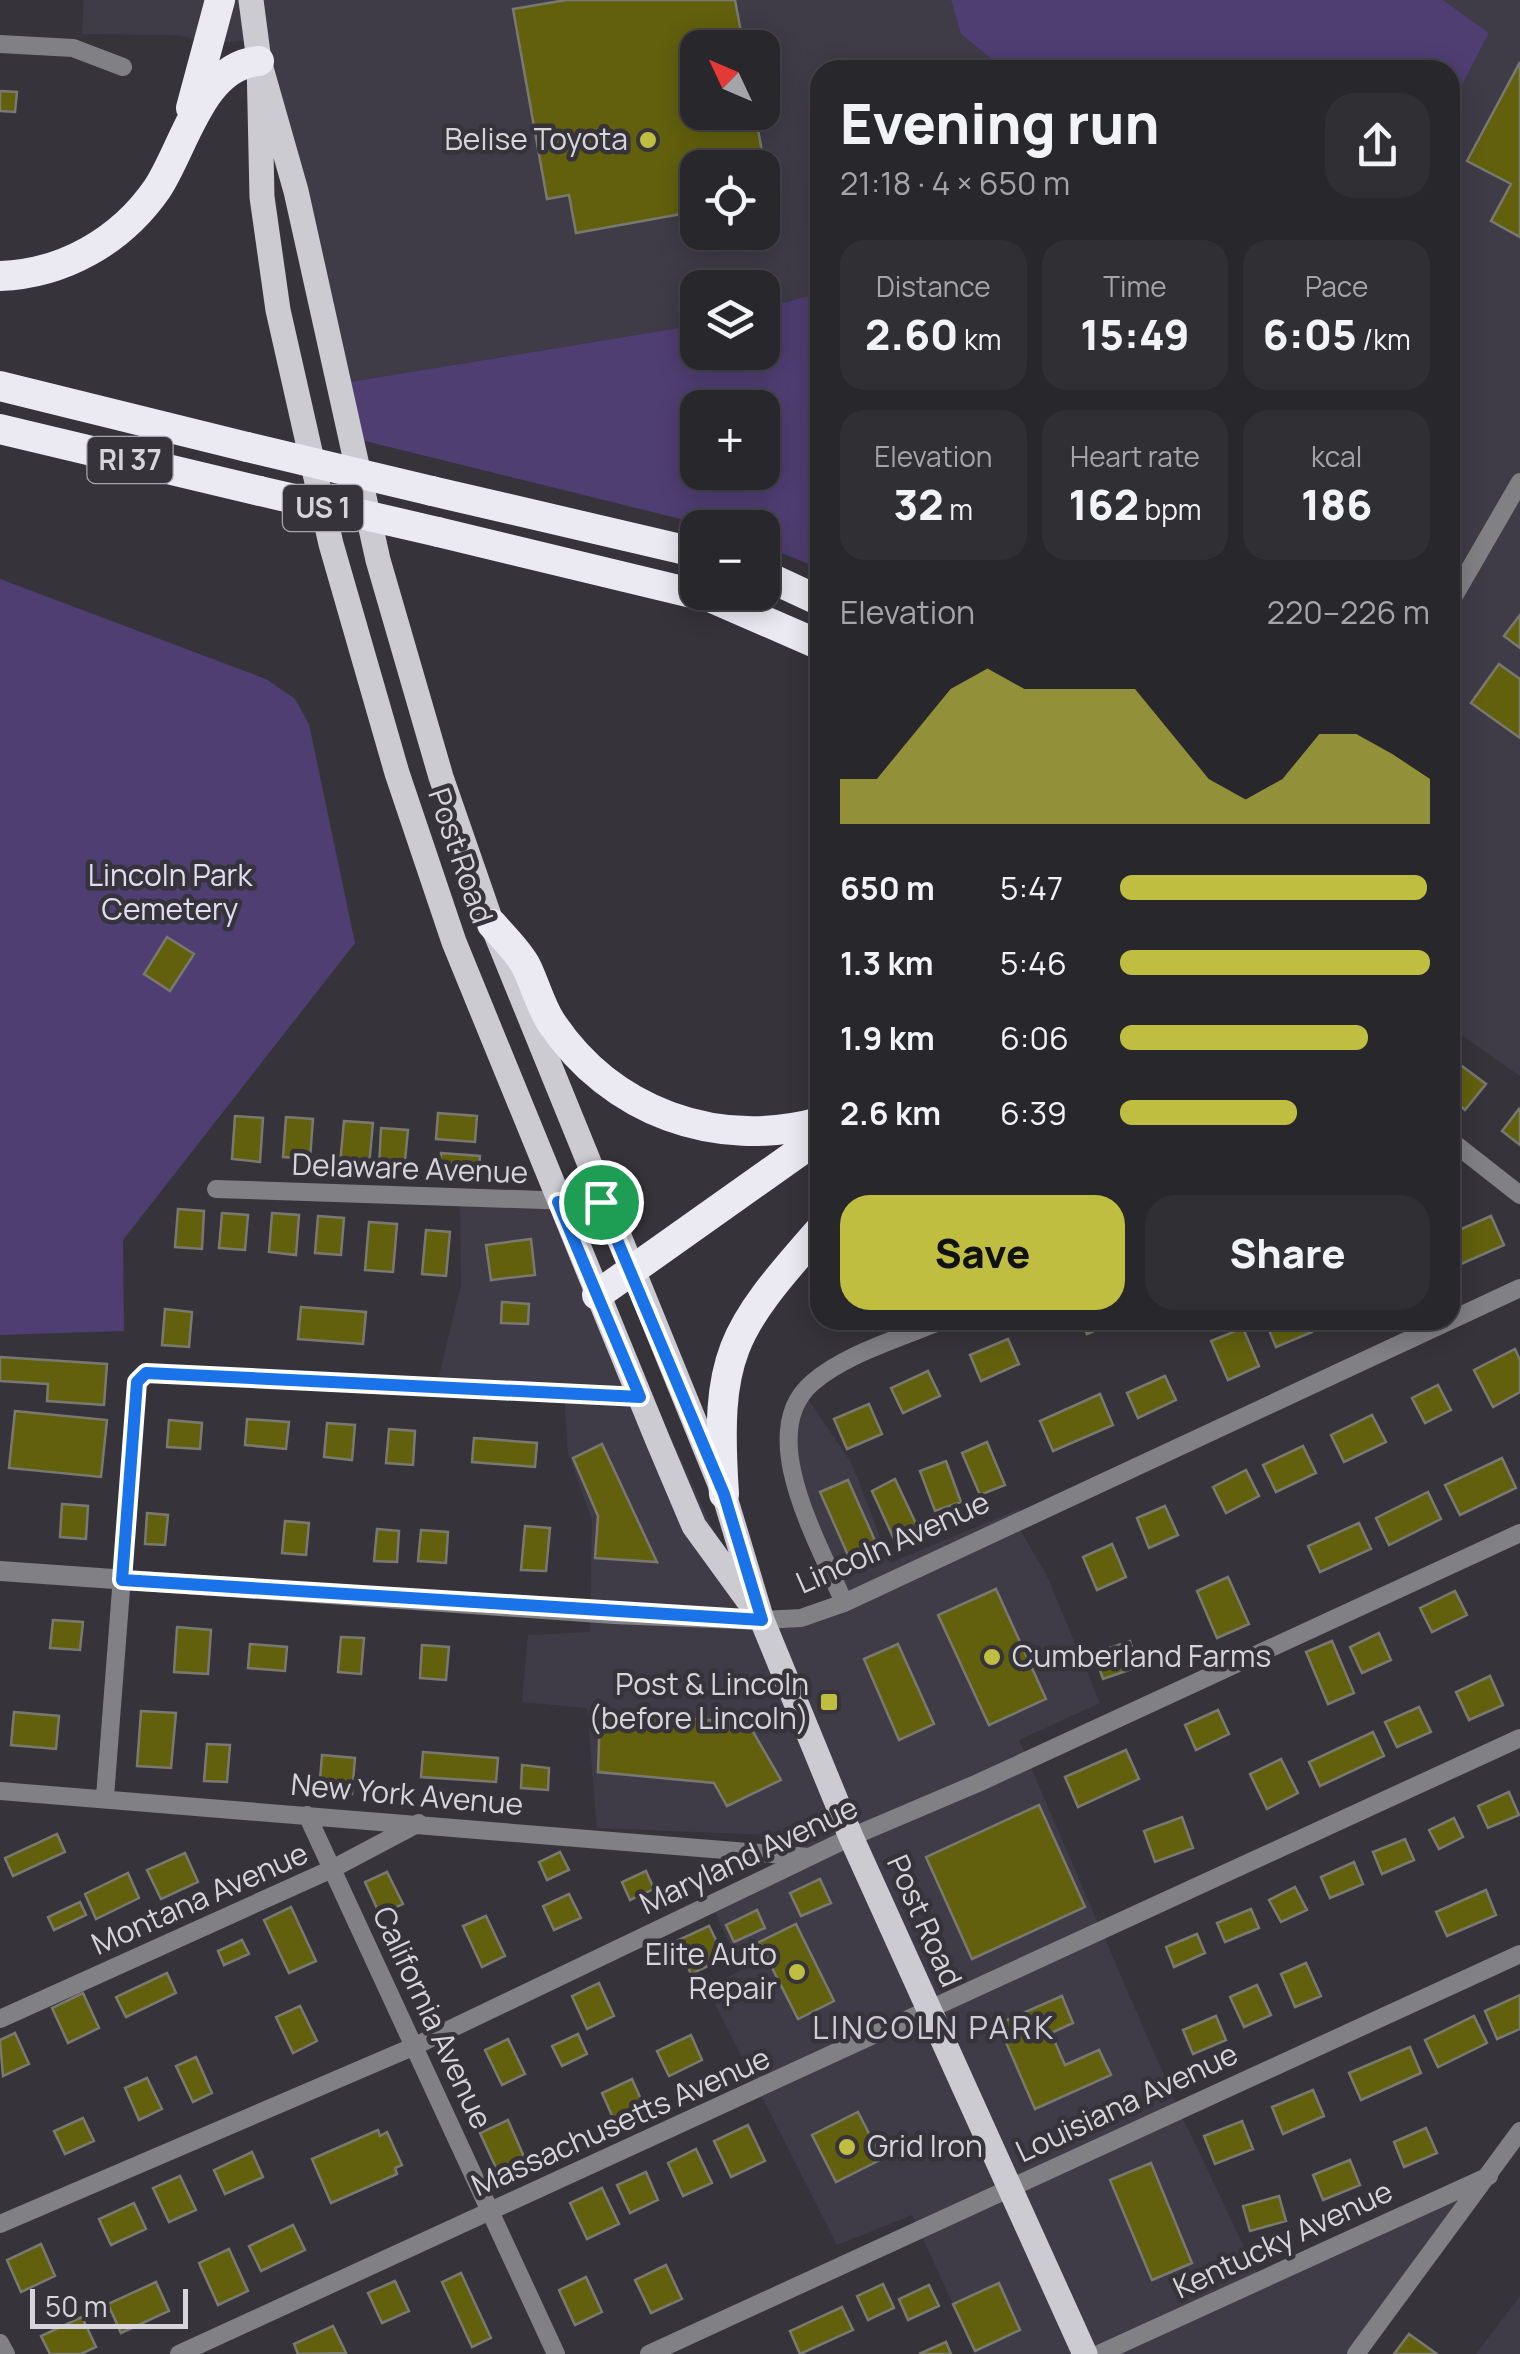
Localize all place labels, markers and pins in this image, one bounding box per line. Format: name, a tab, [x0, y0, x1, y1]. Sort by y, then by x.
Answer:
place label: Belise Toyota	[444, 118, 628, 159]
marker: Belise Toyota	[637, 129, 659, 151]
pin	[559, 1160, 644, 1245]
place label: Cumberland Farms	[1012, 1635, 1271, 1676]
marker: Cumberland Farms	[981, 1646, 1003, 1668]
place label: Post & Lincoln (before Lincoln)	[588, 1663, 809, 1738]
marker: Post & Lincoln (before Lincoln)	[818, 1691, 840, 1713]
place label: Elite Auto Repair	[645, 1933, 777, 2008]
marker: Elite Auto Repair	[786, 1961, 808, 1983]
place label: Grid Iron	[867, 2125, 983, 2166]
marker: Grid Iron	[836, 2136, 858, 2158]

